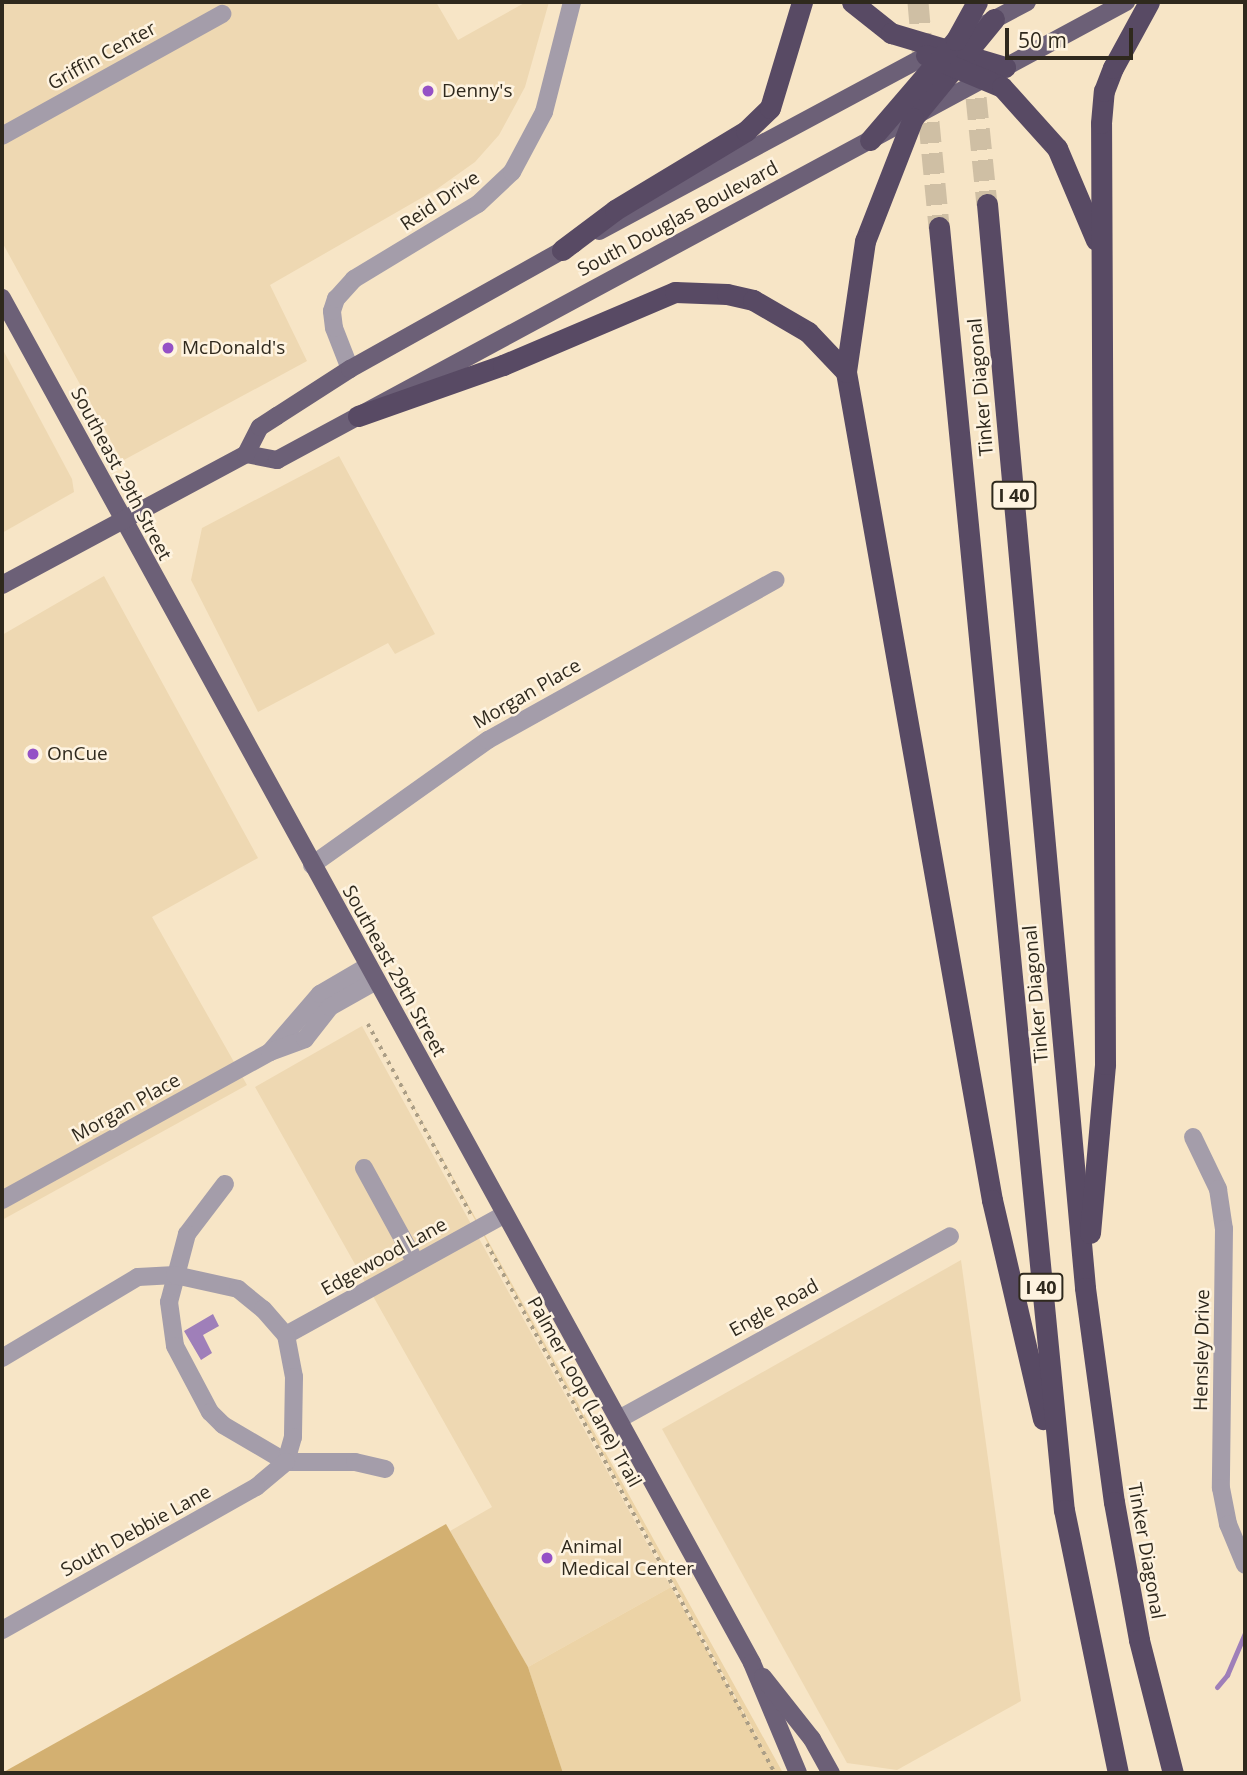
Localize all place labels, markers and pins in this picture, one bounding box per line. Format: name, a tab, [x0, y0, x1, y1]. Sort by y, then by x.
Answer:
place label: Denny's	[442, 80, 512, 102]
marker: Denny's	[420, 83, 436, 99]
place label: McDonald's	[182, 337, 285, 359]
marker: McDonald's	[160, 340, 176, 356]
place label: OnCue	[47, 743, 108, 765]
marker: OnCue	[25, 746, 41, 762]
place label: Animal Medical Center	[561, 1536, 694, 1580]
marker: Animal Medical Center	[539, 1550, 555, 1566]

